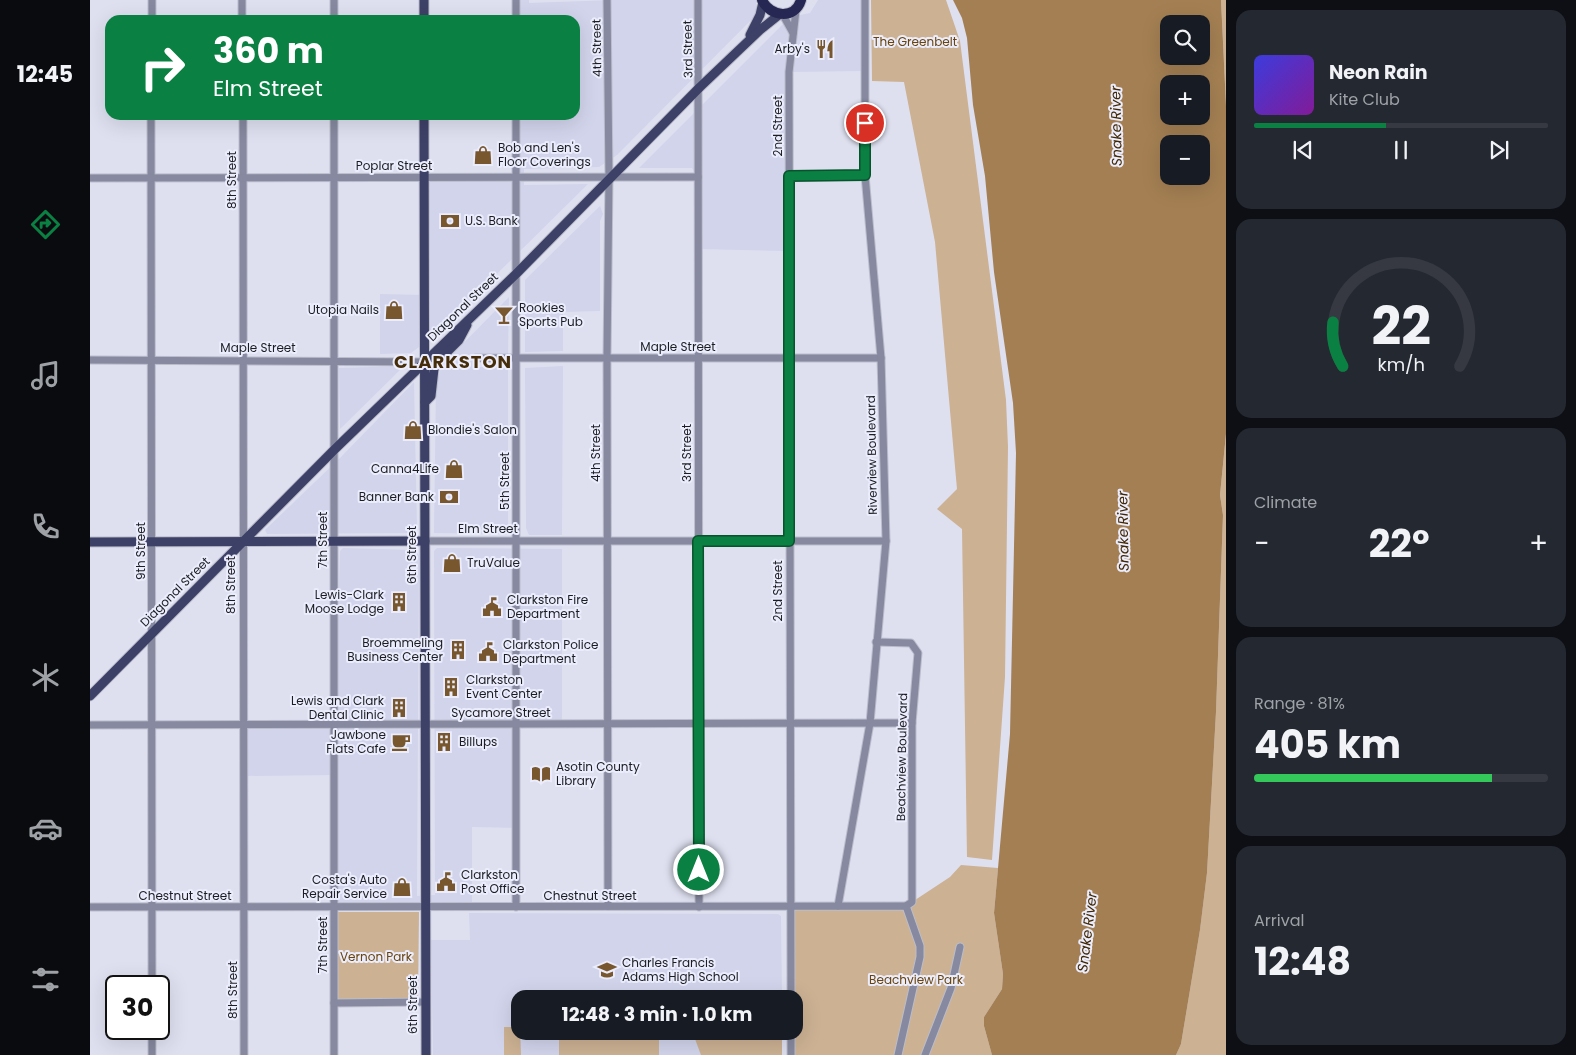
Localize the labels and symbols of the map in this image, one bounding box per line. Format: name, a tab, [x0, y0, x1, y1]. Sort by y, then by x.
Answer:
street label: 4th Street	[587, 19, 606, 77]
street label: 3rd Street	[678, 20, 697, 78]
park label: The Greenbelt	[873, 33, 957, 50]
restaurant icon: Arby's	[814, 38, 836, 60]
place label: Arby's	[774, 40, 810, 57]
water label: Snake River	[1105, 85, 1127, 166]
street label: 2nd Street	[769, 95, 786, 157]
pin	[844, 102, 886, 144]
place label: Bob and Len's Floor Coverings	[498, 139, 591, 170]
shop icon: Bob and Len's Floor Coverings	[472, 144, 494, 166]
street label: 8th Street	[223, 151, 240, 209]
street label: Poplar Street	[356, 157, 432, 174]
bank icon: U.S. Bank	[439, 210, 461, 232]
place label: U.S. Bank	[465, 212, 519, 229]
street label: Diagonal Street	[424, 268, 502, 345]
shop icon: Utopia Nails	[383, 299, 405, 321]
place label: Rookies Sports Pub	[519, 299, 583, 330]
place label: Utopia Nails	[308, 301, 379, 318]
bar icon: Rookies Sports Pub	[493, 304, 515, 326]
street label: Maple Street	[640, 338, 716, 355]
street label: Maple Street	[220, 339, 296, 356]
district label: CLARKSTON	[394, 349, 512, 374]
street label: Riverview Boulevard	[862, 395, 881, 515]
shop icon: Blondie's Salon	[402, 419, 424, 441]
place label: Blondie's Salon	[428, 421, 517, 438]
street label: 4th Street	[587, 424, 604, 482]
street label: 3rd Street	[678, 424, 695, 482]
street label: 5th Street	[496, 452, 513, 510]
shop icon: Canna4Life	[443, 458, 465, 480]
place label: Canna4Life	[371, 460, 439, 477]
bank icon: Banner Bank	[438, 486, 460, 508]
place label: Banner Bank	[359, 488, 435, 505]
water label: Snake River	[1112, 490, 1134, 571]
street label: 7th Street	[314, 512, 331, 568]
street label: Elm Street	[458, 520, 518, 537]
street label: 9th Street	[132, 522, 149, 580]
street label: 6th Street	[403, 526, 420, 584]
shop icon: TruValue	[441, 552, 463, 574]
street label: Diagonal Street	[136, 553, 213, 630]
place label: TruValue	[467, 554, 520, 571]
street label: 8th Street	[222, 556, 239, 614]
street label: 2nd Street	[769, 560, 786, 622]
place label: Lewis-Clark Moose Lodge	[305, 586, 385, 617]
building icon: Lewis-Clark Moose Lodge	[388, 591, 410, 613]
place label: Clarkston Fire Department	[507, 591, 588, 622]
public building icon: Clarkston Fire Department	[481, 596, 503, 618]
place label: Broemmeling Business Center	[347, 634, 444, 665]
place label: Clarkston Police Department	[503, 636, 598, 667]
building icon: Broemmeling Business Center	[447, 639, 469, 661]
public building icon: Clarkston Police Department	[477, 641, 499, 663]
place label: Clarkston Event Center	[466, 671, 543, 702]
building icon: Clarkston Event Center	[440, 676, 462, 698]
place label: Lewis and Clark Dental Clinic	[291, 692, 385, 723]
street label: Beachview Boulevard	[892, 693, 911, 821]
building icon: Lewis and Clark Dental Clinic	[388, 697, 410, 719]
street label: Sycamore Street	[451, 704, 551, 721]
place label: Jawbone Flats Cafe	[326, 726, 386, 757]
cafe icon: Jawbone Flats Cafe	[390, 731, 412, 753]
building icon: Billups	[433, 731, 455, 753]
place label: Billups	[459, 733, 497, 750]
place label: Asotin County Library	[556, 758, 640, 789]
library icon: Asotin County Library	[530, 763, 552, 785]
position arrow	[672, 843, 724, 895]
place label: Clarkston Post Office	[461, 866, 524, 897]
place label: Costa's Auto Repair Service	[302, 871, 387, 902]
public building icon: Clarkston Post Office	[435, 871, 457, 893]
shop icon: Costa's Auto Repair Service	[391, 876, 413, 898]
street label: Chestnut Street	[138, 887, 232, 904]
street label: Chestnut Street	[543, 887, 637, 904]
water label: Snake River	[1072, 890, 1102, 973]
street label: 7th Street	[314, 917, 331, 973]
park label: Vernon Park	[340, 948, 413, 965]
place label: Charles Francis Adams High School	[622, 954, 739, 985]
school or university icon: Charles Francis Adams High School	[596, 959, 618, 981]
street label: 8th Street	[224, 961, 241, 1019]
park label: Beachview Park	[869, 971, 964, 988]
speed limit sign: 30	[105, 975, 170, 1040]
street label: 6th Street	[404, 976, 421, 1034]

